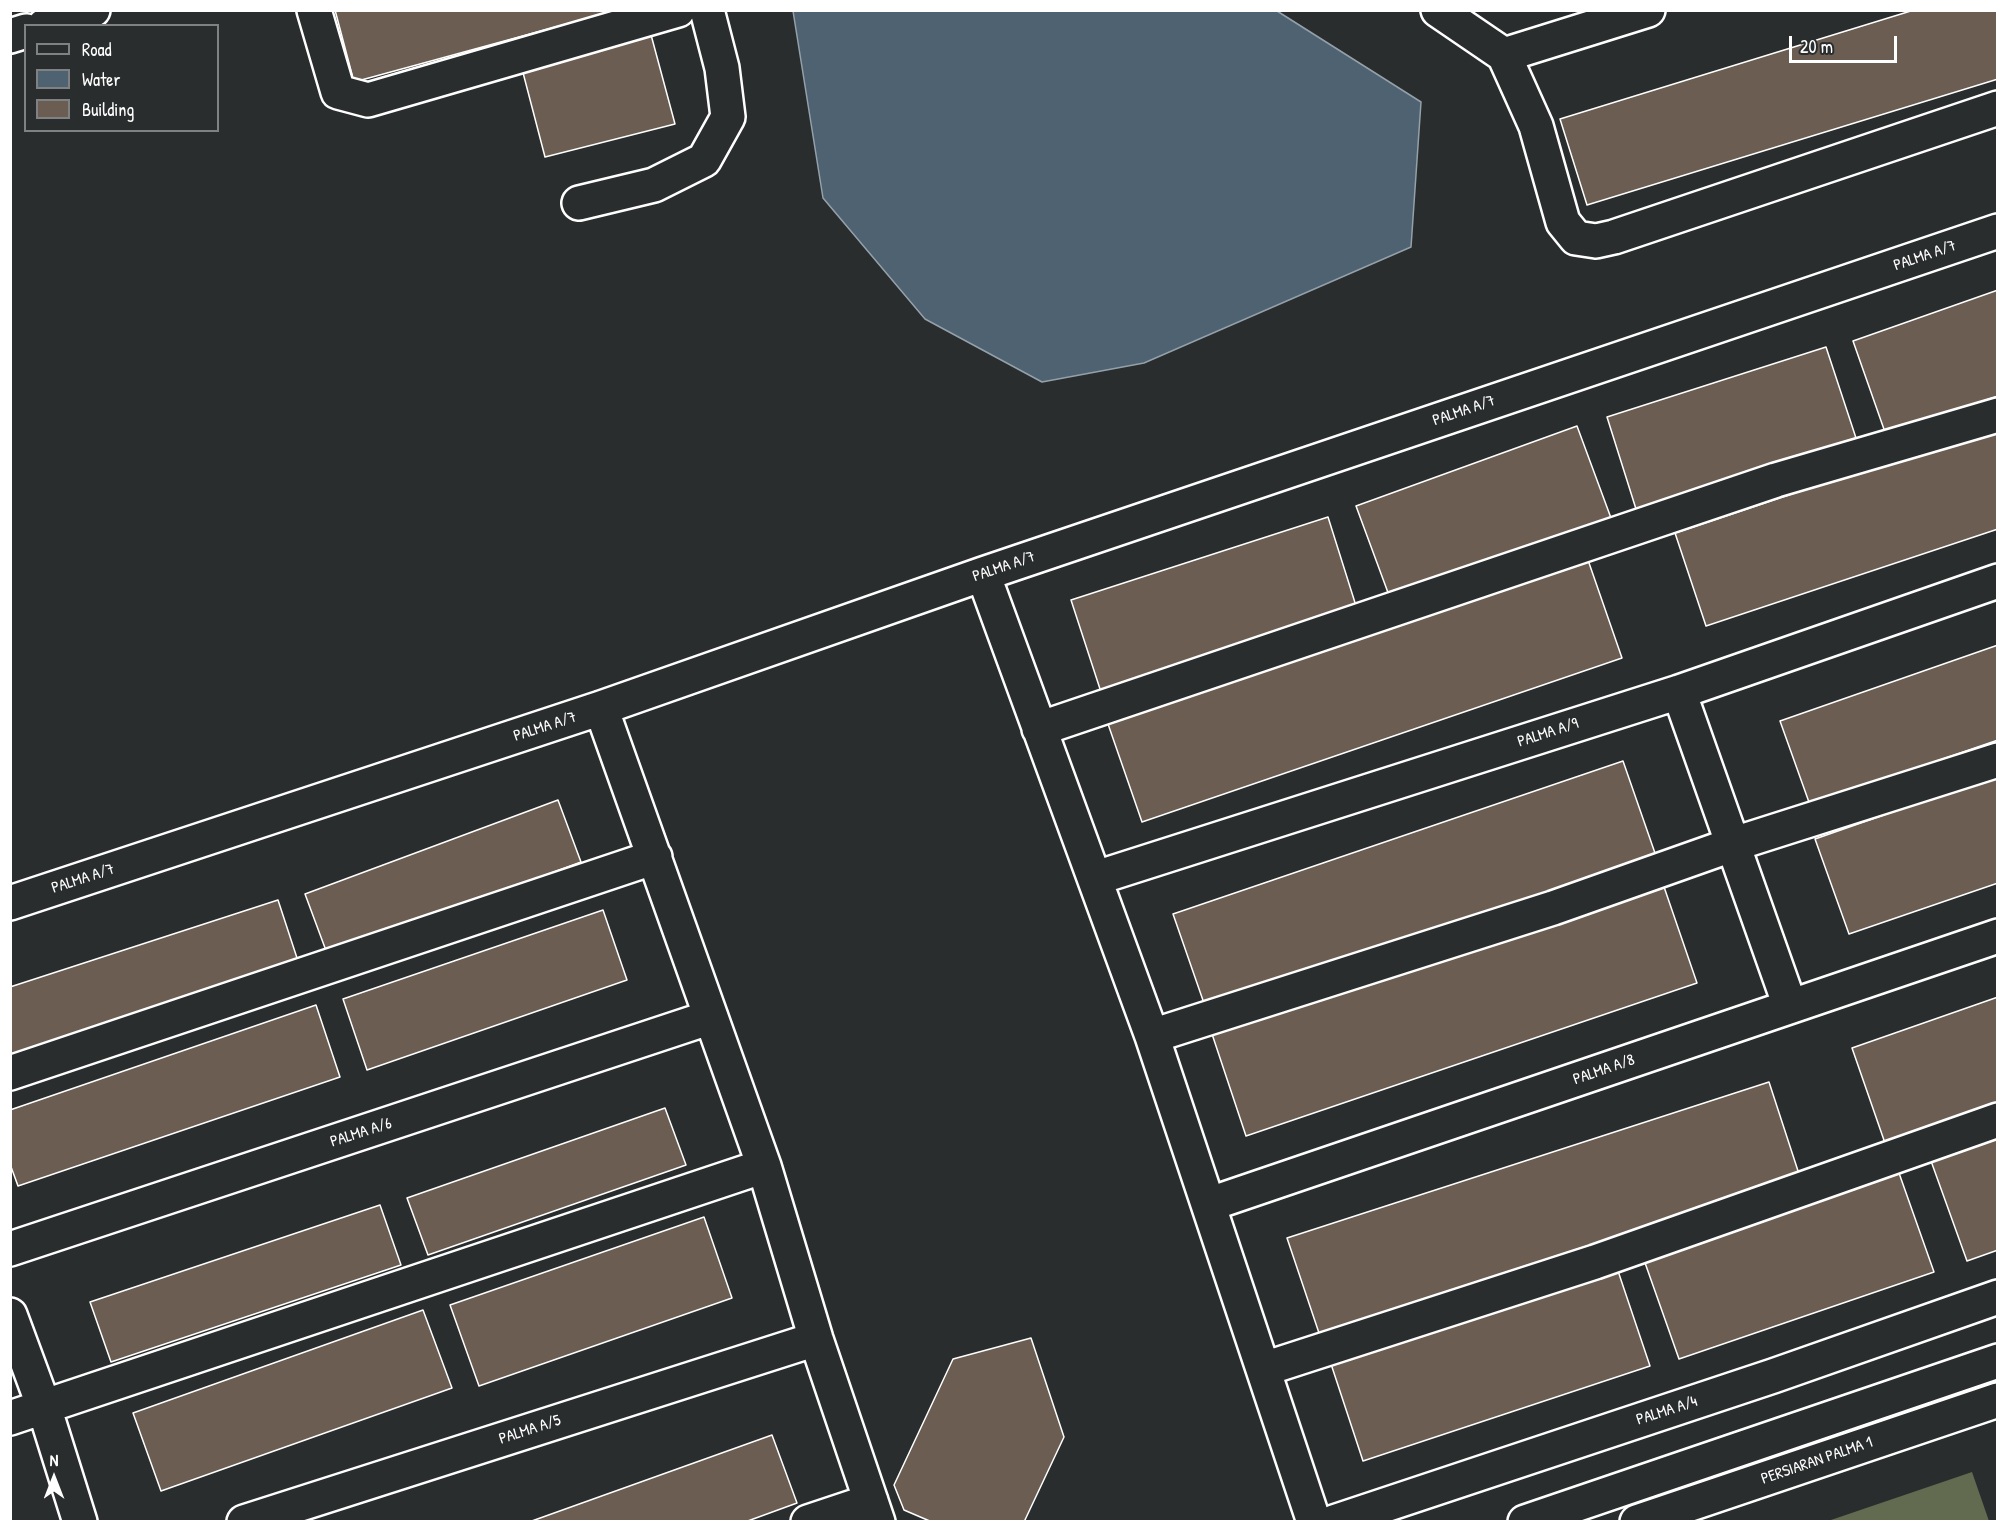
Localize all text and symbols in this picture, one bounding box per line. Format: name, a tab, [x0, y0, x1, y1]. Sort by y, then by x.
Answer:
legend	[24, 24, 219, 132]
scale bar	[1792, 24, 1900, 62]
text: 20 m	[1800, 34, 1833, 59]
text: Road	[82, 37, 112, 62]
text: Water	[82, 67, 120, 92]
text: Building	[82, 97, 134, 122]
street label: PALMA A/7	[1891, 236, 1959, 276]
street label: PALMA A/7	[1430, 391, 1498, 431]
street label: PALMA A/7	[970, 547, 1038, 587]
street label: PALMA A/7	[511, 708, 579, 746]
street label: PALMA A/9	[1515, 714, 1581, 752]
street label: PALMA A/7	[49, 860, 117, 898]
street label: PALMA A/8	[1571, 1051, 1637, 1089]
street label: PALMA A/6	[328, 1114, 394, 1152]
street label: PALMA A/4	[1634, 1392, 1700, 1430]
street label: PALMA A/5	[497, 1411, 563, 1449]
street label: PERSIARAN PALMA 1	[1759, 1433, 1875, 1489]
north arrow	[24, 1448, 84, 1508]
text: N	[50, 1449, 58, 1471]

